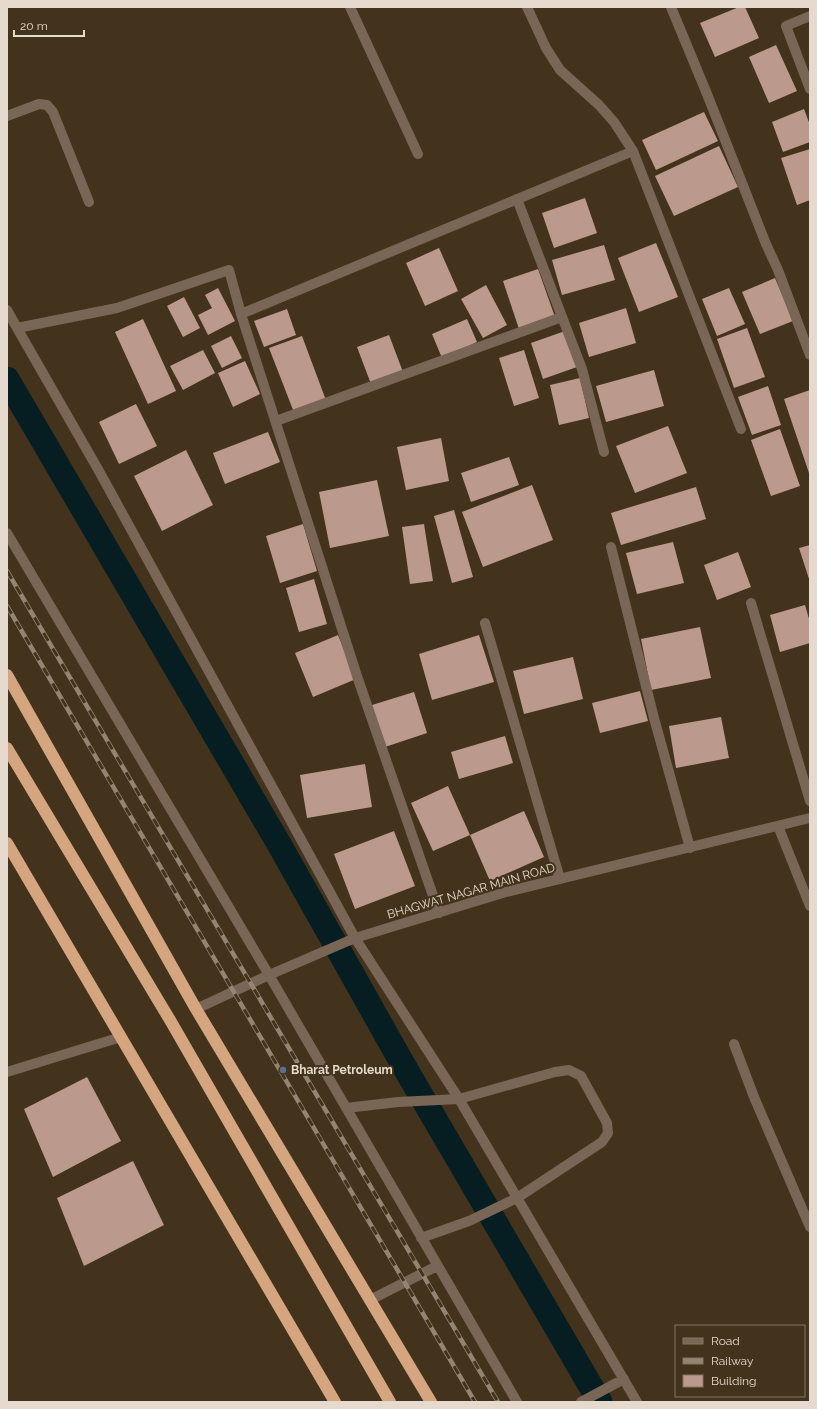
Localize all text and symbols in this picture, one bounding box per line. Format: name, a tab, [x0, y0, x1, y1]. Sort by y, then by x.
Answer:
scale bar	[14, 12, 84, 38]
text: 20 m	[20, 19, 48, 33]
street label: BHAGWAT NAGAR MAIN ROAD	[385, 860, 557, 922]
place label: Bharat Petroleum	[291, 1063, 393, 1077]
marker: Bharat Petroleum	[278, 1065, 288, 1075]
legend	[675, 1325, 805, 1397]
text: Road	[711, 1334, 740, 1348]
text: Railway	[711, 1354, 754, 1368]
text: Building	[711, 1374, 757, 1388]

